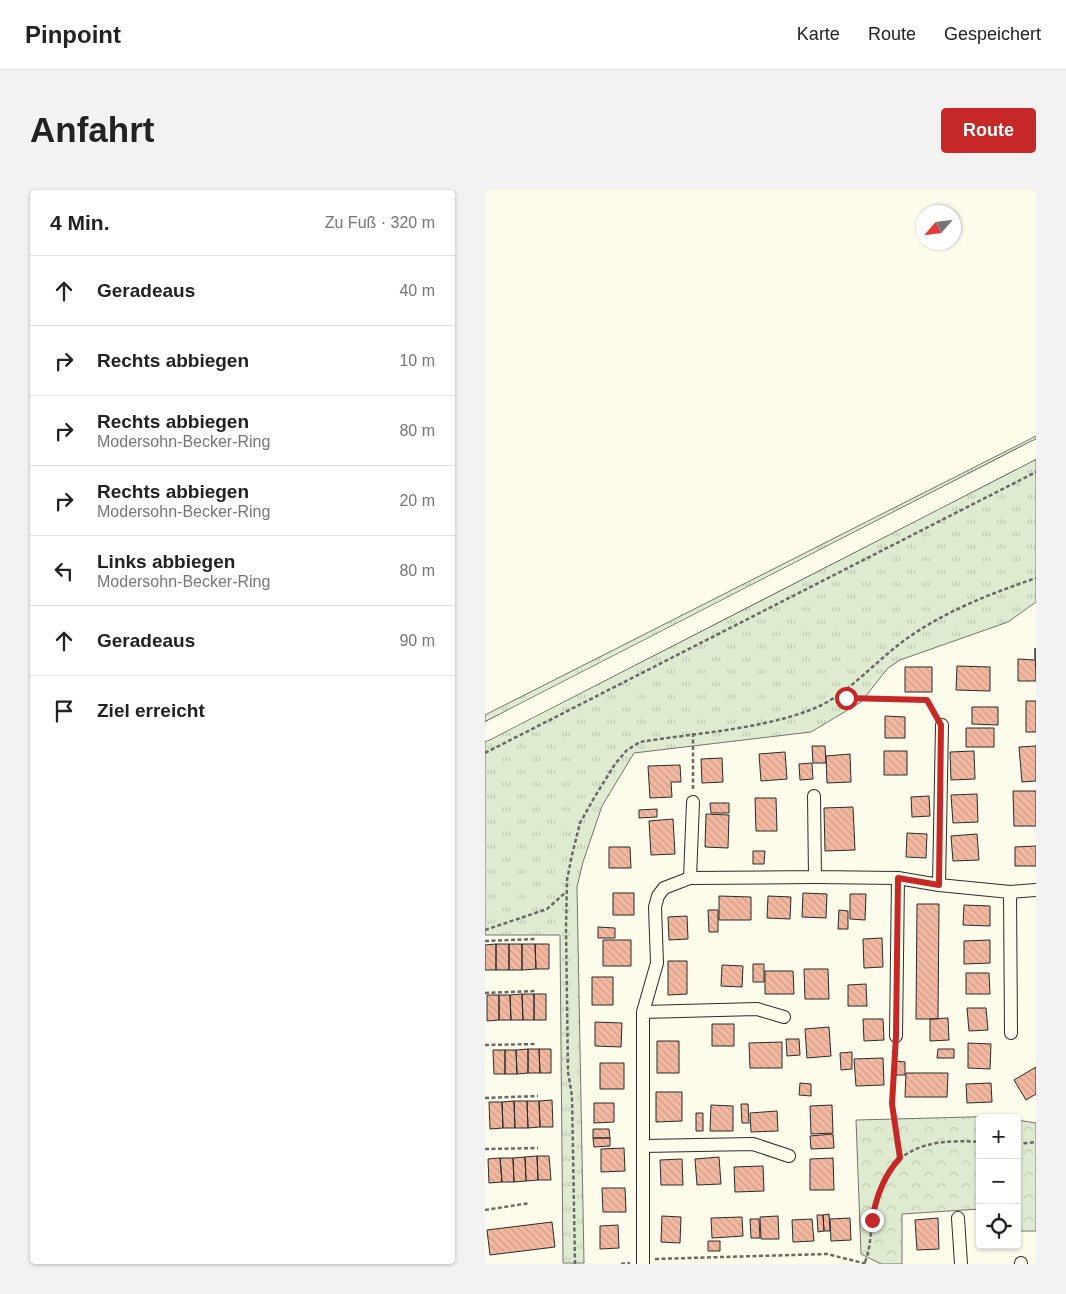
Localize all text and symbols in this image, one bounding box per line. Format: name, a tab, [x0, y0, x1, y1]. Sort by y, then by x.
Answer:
text: Pinpoint	[25, 21, 121, 48]
text: Karte	[797, 24, 840, 44]
text: Route	[868, 24, 916, 44]
text: Gespeichert	[944, 24, 1041, 44]
button: Route	[941, 108, 1036, 153]
text: Anfahrt	[30, 110, 154, 149]
north arrow	[916, 205, 961, 250]
text: 4 Min.	[50, 211, 110, 234]
text: Zu Fuß · 320 m	[325, 214, 435, 231]
icon: ahead	[50, 277, 78, 305]
text: Geradeaus	[97, 280, 195, 301]
text: 40 m	[399, 282, 435, 299]
icon: right	[50, 347, 78, 375]
text: Rechts abbiegen	[97, 350, 249, 371]
text: 10 m	[399, 352, 435, 369]
text: Rechts abbiegen	[97, 411, 249, 432]
icon: right	[50, 417, 78, 445]
text: 80 m	[399, 422, 435, 439]
text: Modersohn-Becker-Ring	[97, 433, 270, 450]
text: Rechts abbiegen	[97, 481, 249, 502]
icon: right	[50, 487, 78, 515]
text: 20 m	[399, 492, 435, 509]
text: Modersohn-Becker-Ring	[97, 503, 270, 520]
text: Links abbiegen	[97, 551, 235, 572]
icon: left	[50, 557, 78, 585]
text: 80 m	[399, 562, 435, 579]
text: Modersohn-Becker-Ring	[97, 573, 270, 590]
icon: ahead	[50, 627, 78, 655]
text: Geradeaus	[97, 630, 195, 651]
text: 90 m	[399, 632, 435, 649]
route start	[835, 687, 858, 710]
icon: arrive	[50, 697, 78, 725]
text: Ziel erreicht	[97, 700, 205, 721]
map controls	[976, 1114, 1021, 1249]
button: +	[976, 1114, 1021, 1159]
button: −	[976, 1159, 1021, 1204]
button: locate	[976, 1204, 1021, 1249]
route end	[861, 1209, 884, 1232]

